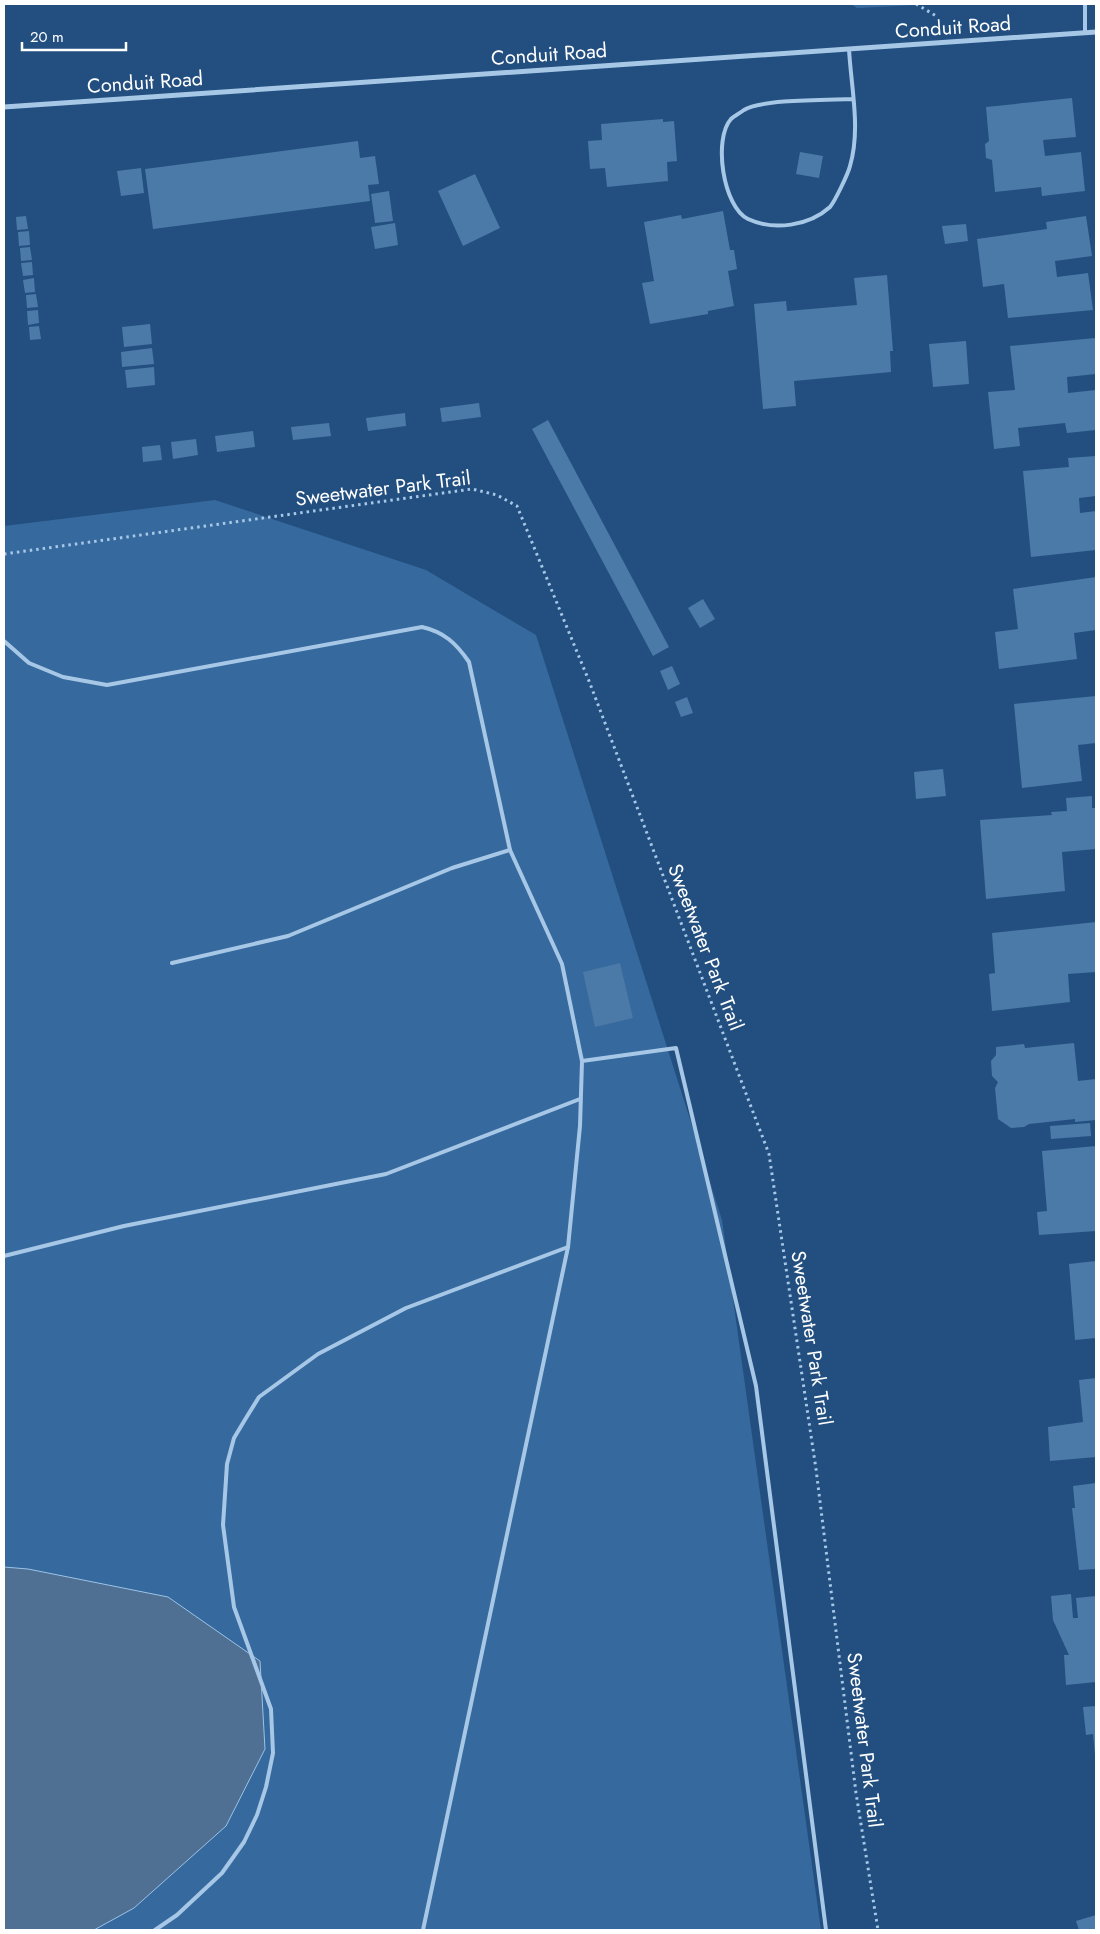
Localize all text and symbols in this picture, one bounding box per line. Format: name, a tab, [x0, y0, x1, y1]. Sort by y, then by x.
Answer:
street label: Conduit Road	[894, 9, 1012, 46]
scale bar	[22, 20, 126, 52]
text: 20 m	[30, 26, 64, 48]
street label: Conduit Road	[490, 36, 608, 73]
street label: Conduit Road	[86, 64, 204, 101]
street label: Sweetwater Park Trail	[294, 463, 472, 514]
street label: Sweetwater Park Trail	[660, 860, 751, 1035]
street label: Sweetwater Park Trail	[783, 1249, 840, 1427]
street label: Sweetwater Park Trail	[839, 1651, 890, 1829]

